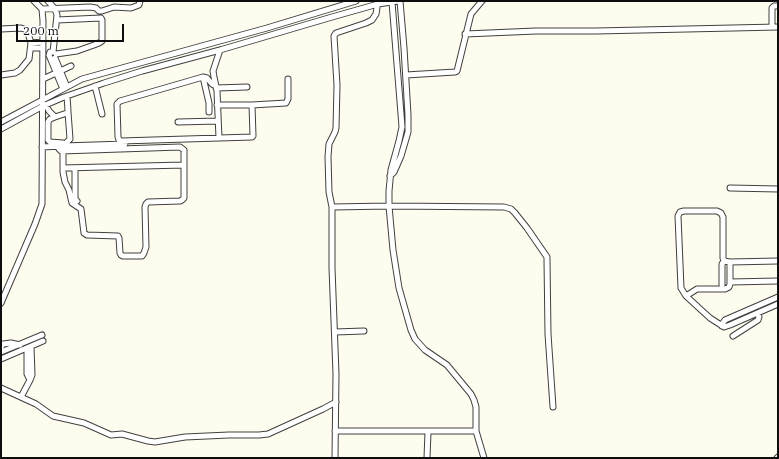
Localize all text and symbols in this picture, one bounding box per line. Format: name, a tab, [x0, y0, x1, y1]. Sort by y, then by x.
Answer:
scale bar	[18, 16, 126, 42]
text: 200 m	[23, 23, 59, 38]

